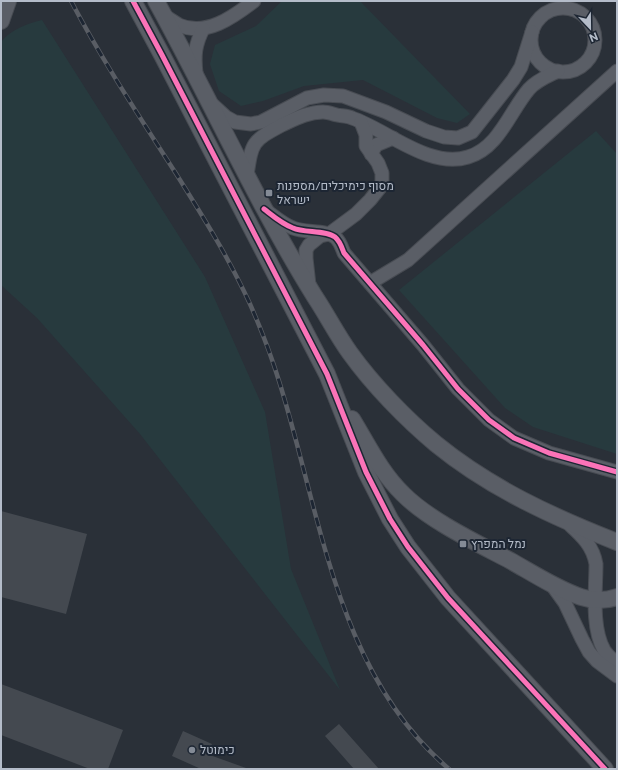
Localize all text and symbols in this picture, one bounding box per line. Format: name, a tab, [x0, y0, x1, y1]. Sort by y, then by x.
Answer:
north arrow	[570, 8, 610, 48]
text: N	[588, 30, 600, 45]
place label: מסוף כימיכלים/מספנות ישראל	[277, 178, 394, 206]
marker: מסוף כימיכלים/מספנות ישראל	[264, 188, 274, 198]
place label: נמל המפרץ	[471, 536, 526, 550]
marker: נמל המפרץ	[458, 539, 468, 549]
place label: כימוטל	[200, 742, 235, 756]
marker: כימוטל	[187, 745, 197, 755]

